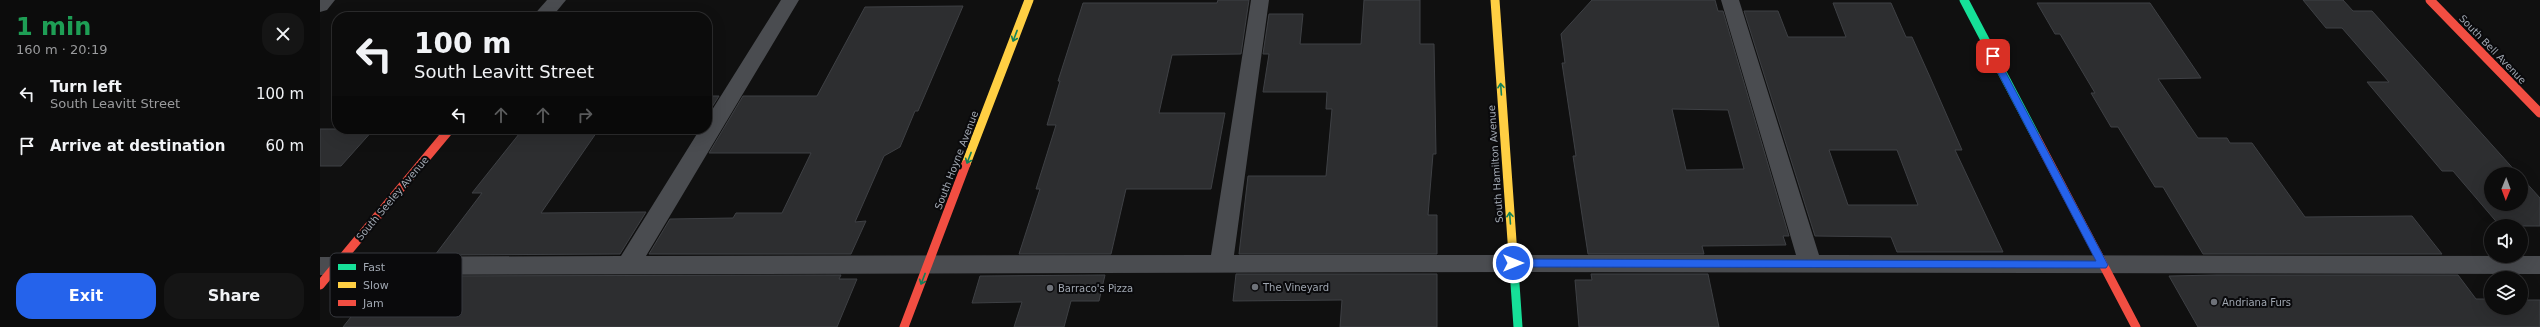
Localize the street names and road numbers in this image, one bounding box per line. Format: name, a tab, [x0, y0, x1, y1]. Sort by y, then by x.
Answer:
street label: South Bell Avenue	[2457, 13, 2528, 86]
street label: South Hamilton Avenue	[1486, 105, 1505, 223]
street label: South Hoyne Avenue	[933, 109, 980, 211]
street label: South Seeley Avenue	[354, 154, 431, 242]

